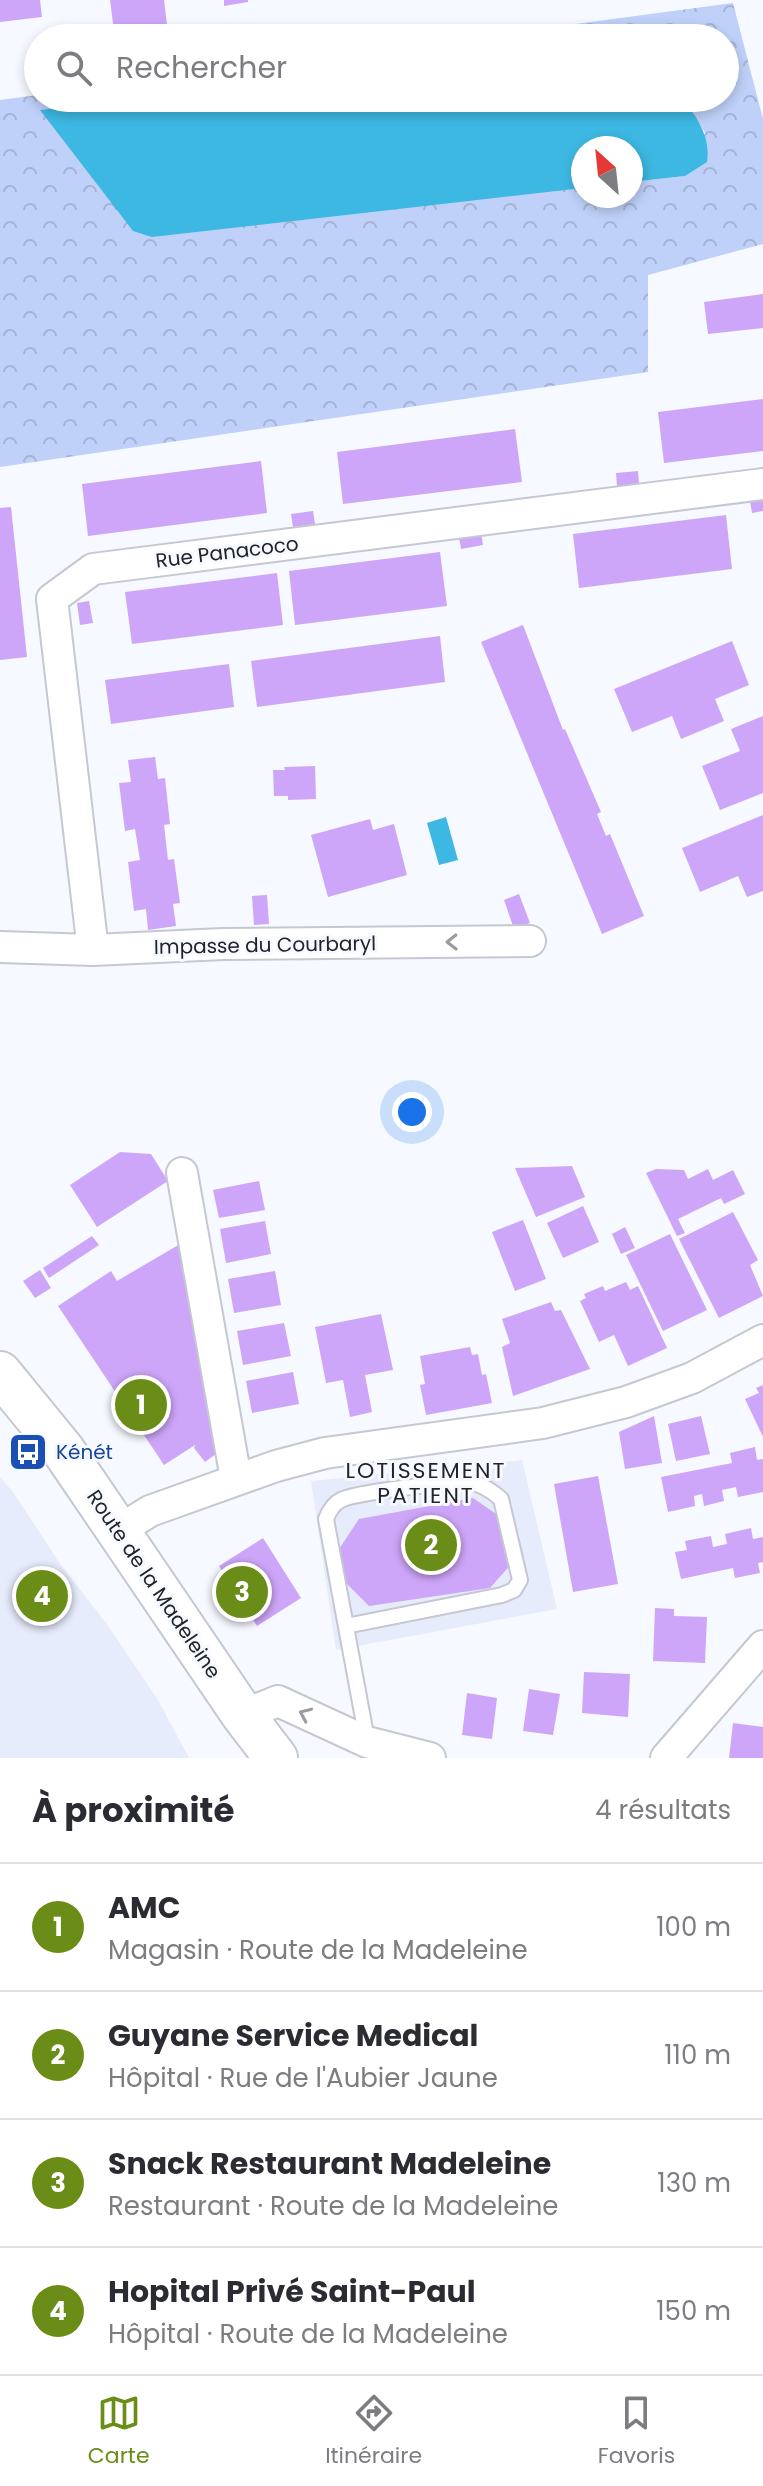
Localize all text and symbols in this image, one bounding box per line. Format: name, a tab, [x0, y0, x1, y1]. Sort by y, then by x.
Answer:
search box	[24, 24, 739, 112]
icon: search	[52, 46, 96, 90]
text: Rechercher	[116, 46, 287, 89]
north arrow	[571, 136, 643, 208]
street label: Rue Panacoco	[154, 529, 300, 575]
street label: Impasse du Courbaryl	[154, 929, 376, 961]
one-way arrow	[445, 933, 458, 951]
your location	[392, 1092, 432, 1132]
pin: 1	[115, 1375, 167, 1435]
bus stop icon: Kénét	[7, 1431, 49, 1473]
place label: Kénét	[56, 1438, 113, 1466]
district label: LOTISSEMENT PATIENT	[346, 1455, 506, 1511]
street label: Route de la Madeleine	[80, 1484, 228, 1684]
pin: 2	[405, 1515, 457, 1575]
pin: 3	[216, 1562, 268, 1622]
pin: 4	[16, 1566, 68, 1626]
one-way arrow	[299, 1707, 314, 1723]
text: À proximité	[32, 1786, 234, 1834]
text: 4 résultats	[595, 1792, 731, 1828]
text: AMC	[108, 1886, 181, 1929]
text: 1	[53, 1909, 63, 1945]
text: 100 m	[656, 1909, 731, 1945]
text: Magasin · Route de la Madeleine	[108, 1932, 528, 1968]
text: Guyane Service Medical	[108, 2014, 478, 2057]
text: 2	[51, 2037, 65, 2073]
text: 110 m	[664, 2037, 731, 2073]
text: Hôpital · Rue de l'Aubier Jaune	[108, 2060, 498, 2096]
text: Snack Restaurant Madeleine	[108, 2142, 551, 2185]
text: 3	[50, 2165, 66, 2201]
text: 130 m	[657, 2165, 731, 2201]
text: Restaurant · Route de la Madeleine	[108, 2188, 558, 2224]
text: Hopital Privé Saint-Paul	[108, 2270, 476, 2313]
text: 4	[49, 2293, 67, 2329]
text: 150 m	[656, 2293, 731, 2329]
text: Hôpital · Route de la Madeleine	[108, 2316, 508, 2352]
tab: Carte	[88, 2391, 150, 2472]
tab: Itinéraire	[325, 2391, 422, 2472]
tab: Favoris	[598, 2391, 675, 2472]

